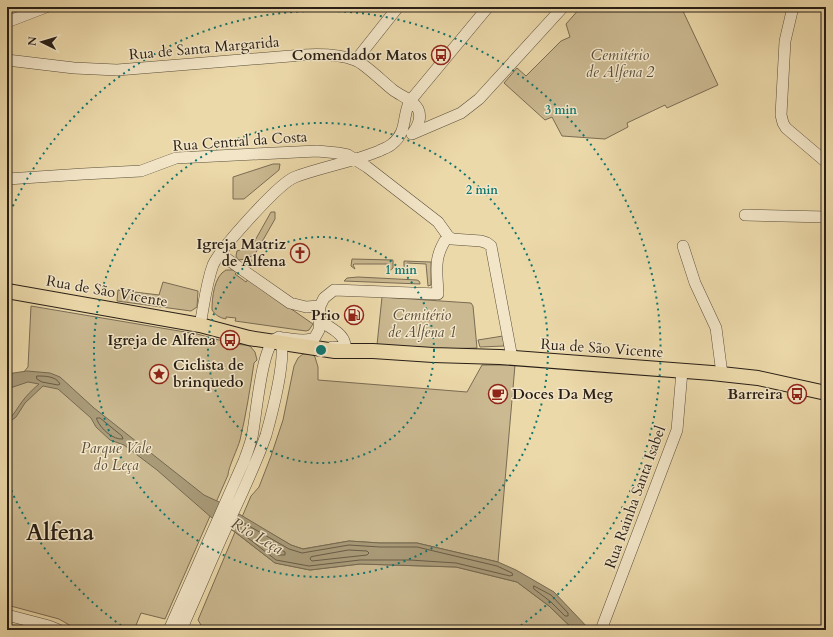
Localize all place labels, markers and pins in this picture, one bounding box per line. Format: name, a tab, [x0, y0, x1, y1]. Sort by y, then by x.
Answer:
bus stop icon: Comendador Matos	[430, 44, 452, 66]
place label: Comendador Matos	[292, 45, 427, 65]
place label: Igreja Matriz de Alfena	[197, 234, 287, 271]
church icon: Igreja Matriz de Alfena	[289, 242, 311, 264]
fuel station icon: Prio	[343, 304, 365, 326]
place label: Prio	[311, 305, 340, 325]
bus stop icon: Igreja de Alfena	[219, 329, 241, 351]
place label: Igreja de Alfena	[107, 330, 217, 350]
centre of rings	[314, 343, 328, 357]
place label: Ciclista de brinquedo	[173, 355, 244, 392]
place icon: Ciclista de brinquedo	[148, 363, 170, 385]
cafe icon: Doces Da Meg	[487, 383, 509, 405]
bus stop icon: Barreira	[786, 383, 808, 405]
place label: Doces Da Meg	[512, 384, 613, 404]
place label: Barreira	[727, 384, 784, 404]

